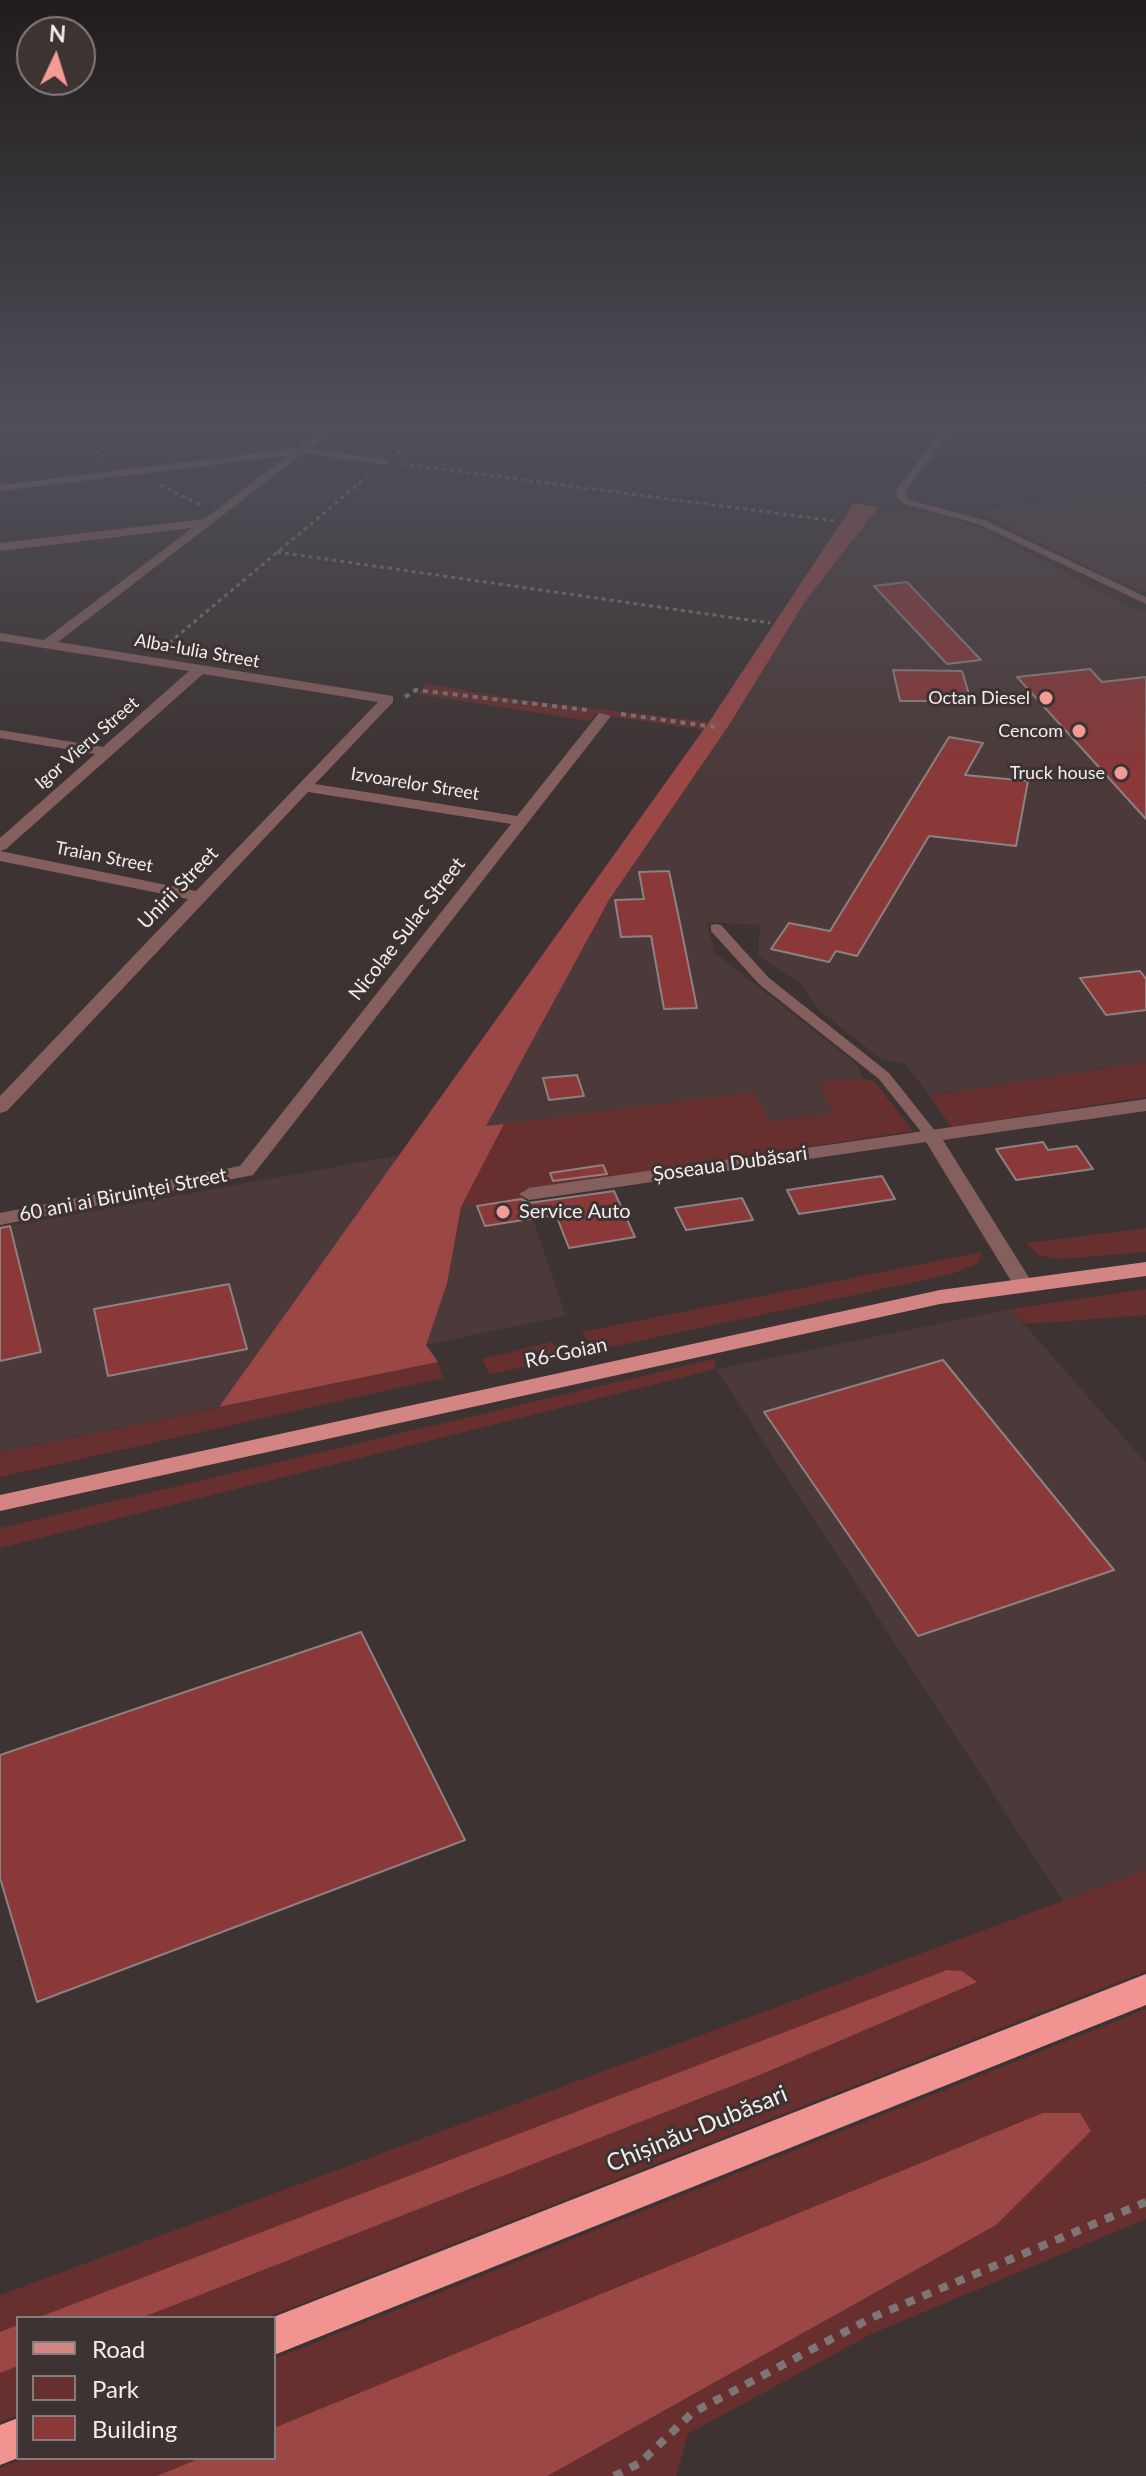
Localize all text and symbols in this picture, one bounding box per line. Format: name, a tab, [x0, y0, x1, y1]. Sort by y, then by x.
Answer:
north arrow	[16, 16, 96, 96]
text: N	[48, 19, 67, 48]
street label: Alba-Iulia Street	[133, 629, 261, 673]
place label: Octan Diesel	[928, 687, 1030, 709]
marker: Octan Diesel	[1037, 689, 1055, 707]
street label: Igor Vieru Street	[31, 692, 143, 794]
place label: Cencom	[998, 720, 1063, 742]
marker: Cencom	[1070, 722, 1088, 740]
place label: Truck house	[1010, 762, 1105, 784]
street label: Izvoarelor Street	[349, 763, 481, 805]
marker: Truck house	[1112, 764, 1130, 782]
street label: Traian Street	[53, 837, 155, 877]
street label: Unirii Street	[133, 842, 223, 934]
street label: Nicolae Sulac Street	[344, 853, 470, 1005]
street label: Șoseaua Dubăsari	[651, 1141, 809, 1187]
street label: 60 ani ai Biruinței Street	[17, 1163, 229, 1227]
place label: Service Auto	[519, 1200, 631, 1224]
marker: Service Auto	[494, 1203, 512, 1221]
street label: R6-Goian	[523, 1333, 609, 1373]
street label: Chișinău-Dubăsari	[602, 2080, 792, 2178]
legend	[16, 2316, 276, 2460]
text: Road	[92, 2334, 145, 2363]
text: Park	[92, 2374, 139, 2403]
text: Building	[92, 2414, 177, 2443]

